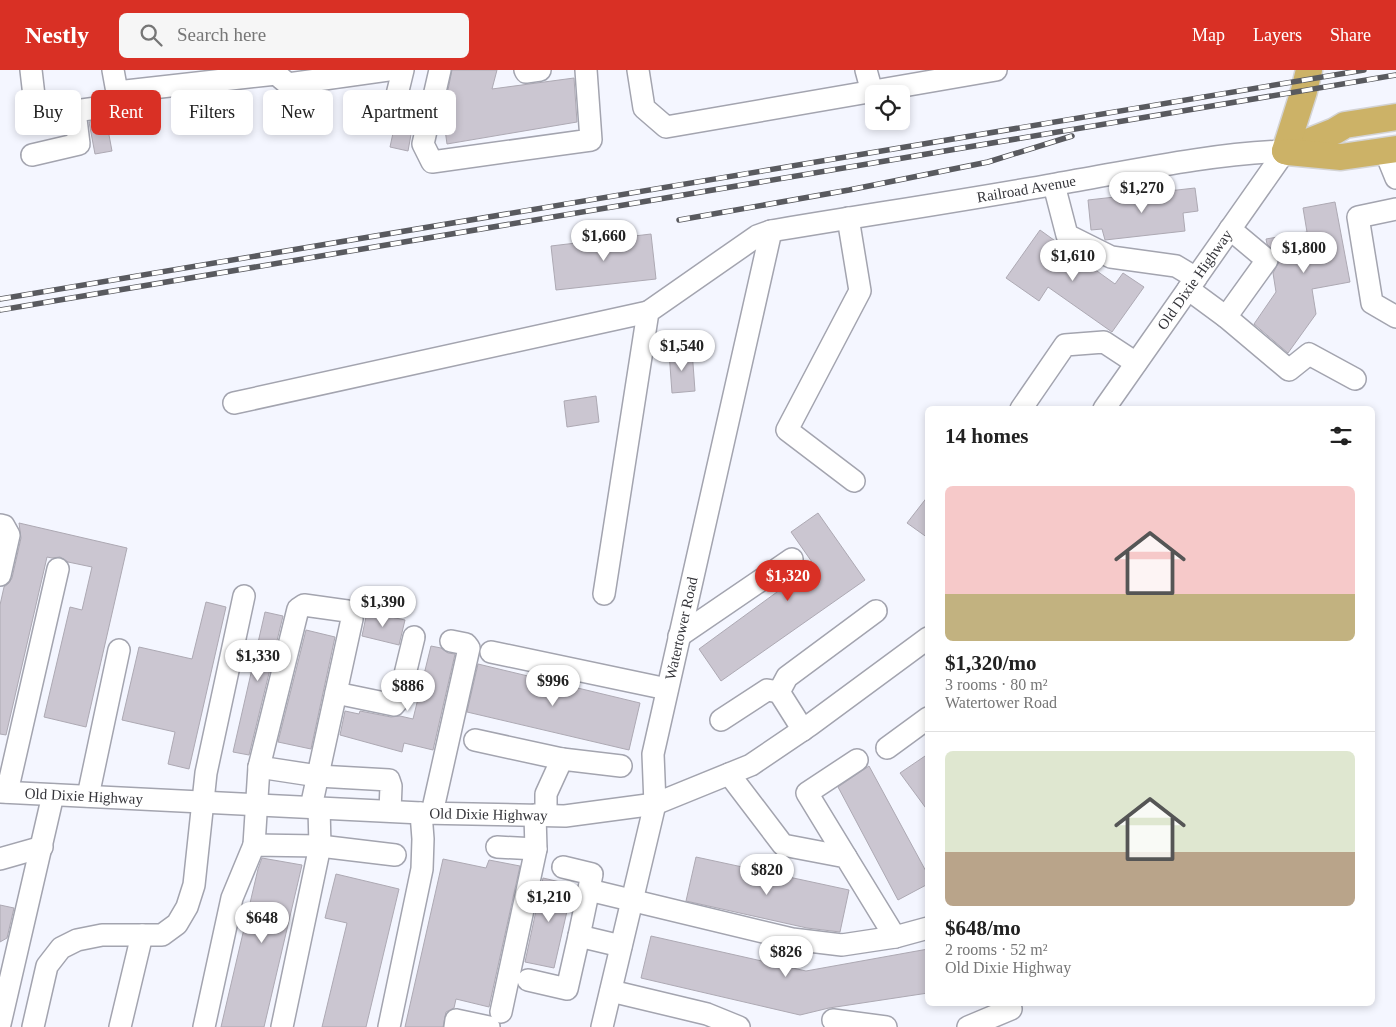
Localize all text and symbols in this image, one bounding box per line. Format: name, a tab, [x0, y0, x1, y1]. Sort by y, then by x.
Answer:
search box	[119, 13, 469, 58]
icon: search	[137, 21, 165, 49]
text: Nestly	[25, 22, 89, 48]
text: Search here	[177, 24, 266, 45]
text: Map	[1192, 25, 1225, 45]
text: Layers	[1253, 25, 1302, 45]
text: Share	[1330, 25, 1371, 45]
map controls	[865, 85, 910, 130]
button: locate	[865, 85, 910, 130]
chip: Buy	[15, 90, 81, 135]
chip: Rent	[91, 90, 161, 135]
chip: Filters	[171, 90, 253, 135]
chip: New	[263, 90, 333, 135]
chip: Apartment	[343, 90, 456, 135]
pin: $1,270	[1101, 172, 1183, 214]
street label: Railroad Avenue	[976, 173, 1078, 205]
text: $1,270	[1120, 179, 1164, 196]
pin: $1,660	[563, 220, 645, 262]
street label: Old Dixie Highway	[1154, 226, 1236, 333]
text: $1,660	[582, 227, 626, 244]
pin: $1,800	[1263, 232, 1345, 274]
text: $1,800	[1282, 239, 1326, 256]
pin: $1,610	[1032, 240, 1114, 282]
text: $1,610	[1051, 247, 1095, 264]
pin: $1,540	[641, 330, 723, 372]
text: $1,540	[660, 337, 704, 354]
icon: filters	[1327, 422, 1355, 450]
text: 14 homes	[945, 424, 1028, 448]
icon: home	[1105, 518, 1195, 608]
pin: $1,320	[747, 560, 829, 602]
text: $1,320	[766, 567, 810, 584]
street label: Watertower Road	[662, 575, 701, 681]
pin: $1,390	[342, 586, 424, 628]
text: $1,390	[361, 593, 405, 610]
pin: $1,330	[217, 640, 299, 682]
text: $1,330	[236, 647, 280, 664]
text: $1,320/mo	[945, 651, 1037, 675]
pin: $996	[523, 664, 583, 707]
pin: $886	[378, 670, 438, 712]
text: $996	[537, 672, 569, 689]
text: 3 rooms · 80 m²	[945, 676, 1048, 693]
text: $886	[392, 677, 424, 694]
text: Watertower Road	[945, 694, 1057, 711]
icon: home	[1105, 784, 1195, 874]
street label: Old Dixie Highway	[24, 785, 144, 807]
street label: Old Dixie Highway	[429, 805, 548, 824]
pin: $820	[737, 854, 797, 896]
text: $820	[751, 861, 783, 878]
pin: $1,210	[508, 880, 590, 923]
text: $1,210	[527, 888, 571, 905]
pin: $648	[232, 902, 292, 944]
text: $648	[246, 909, 278, 926]
text: $648/mo	[945, 916, 1021, 940]
pin: $826	[756, 936, 816, 978]
text: 2 rooms · 52 m²	[945, 941, 1048, 958]
text: $826	[770, 943, 802, 960]
text: Old Dixie Highway	[945, 959, 1071, 976]

